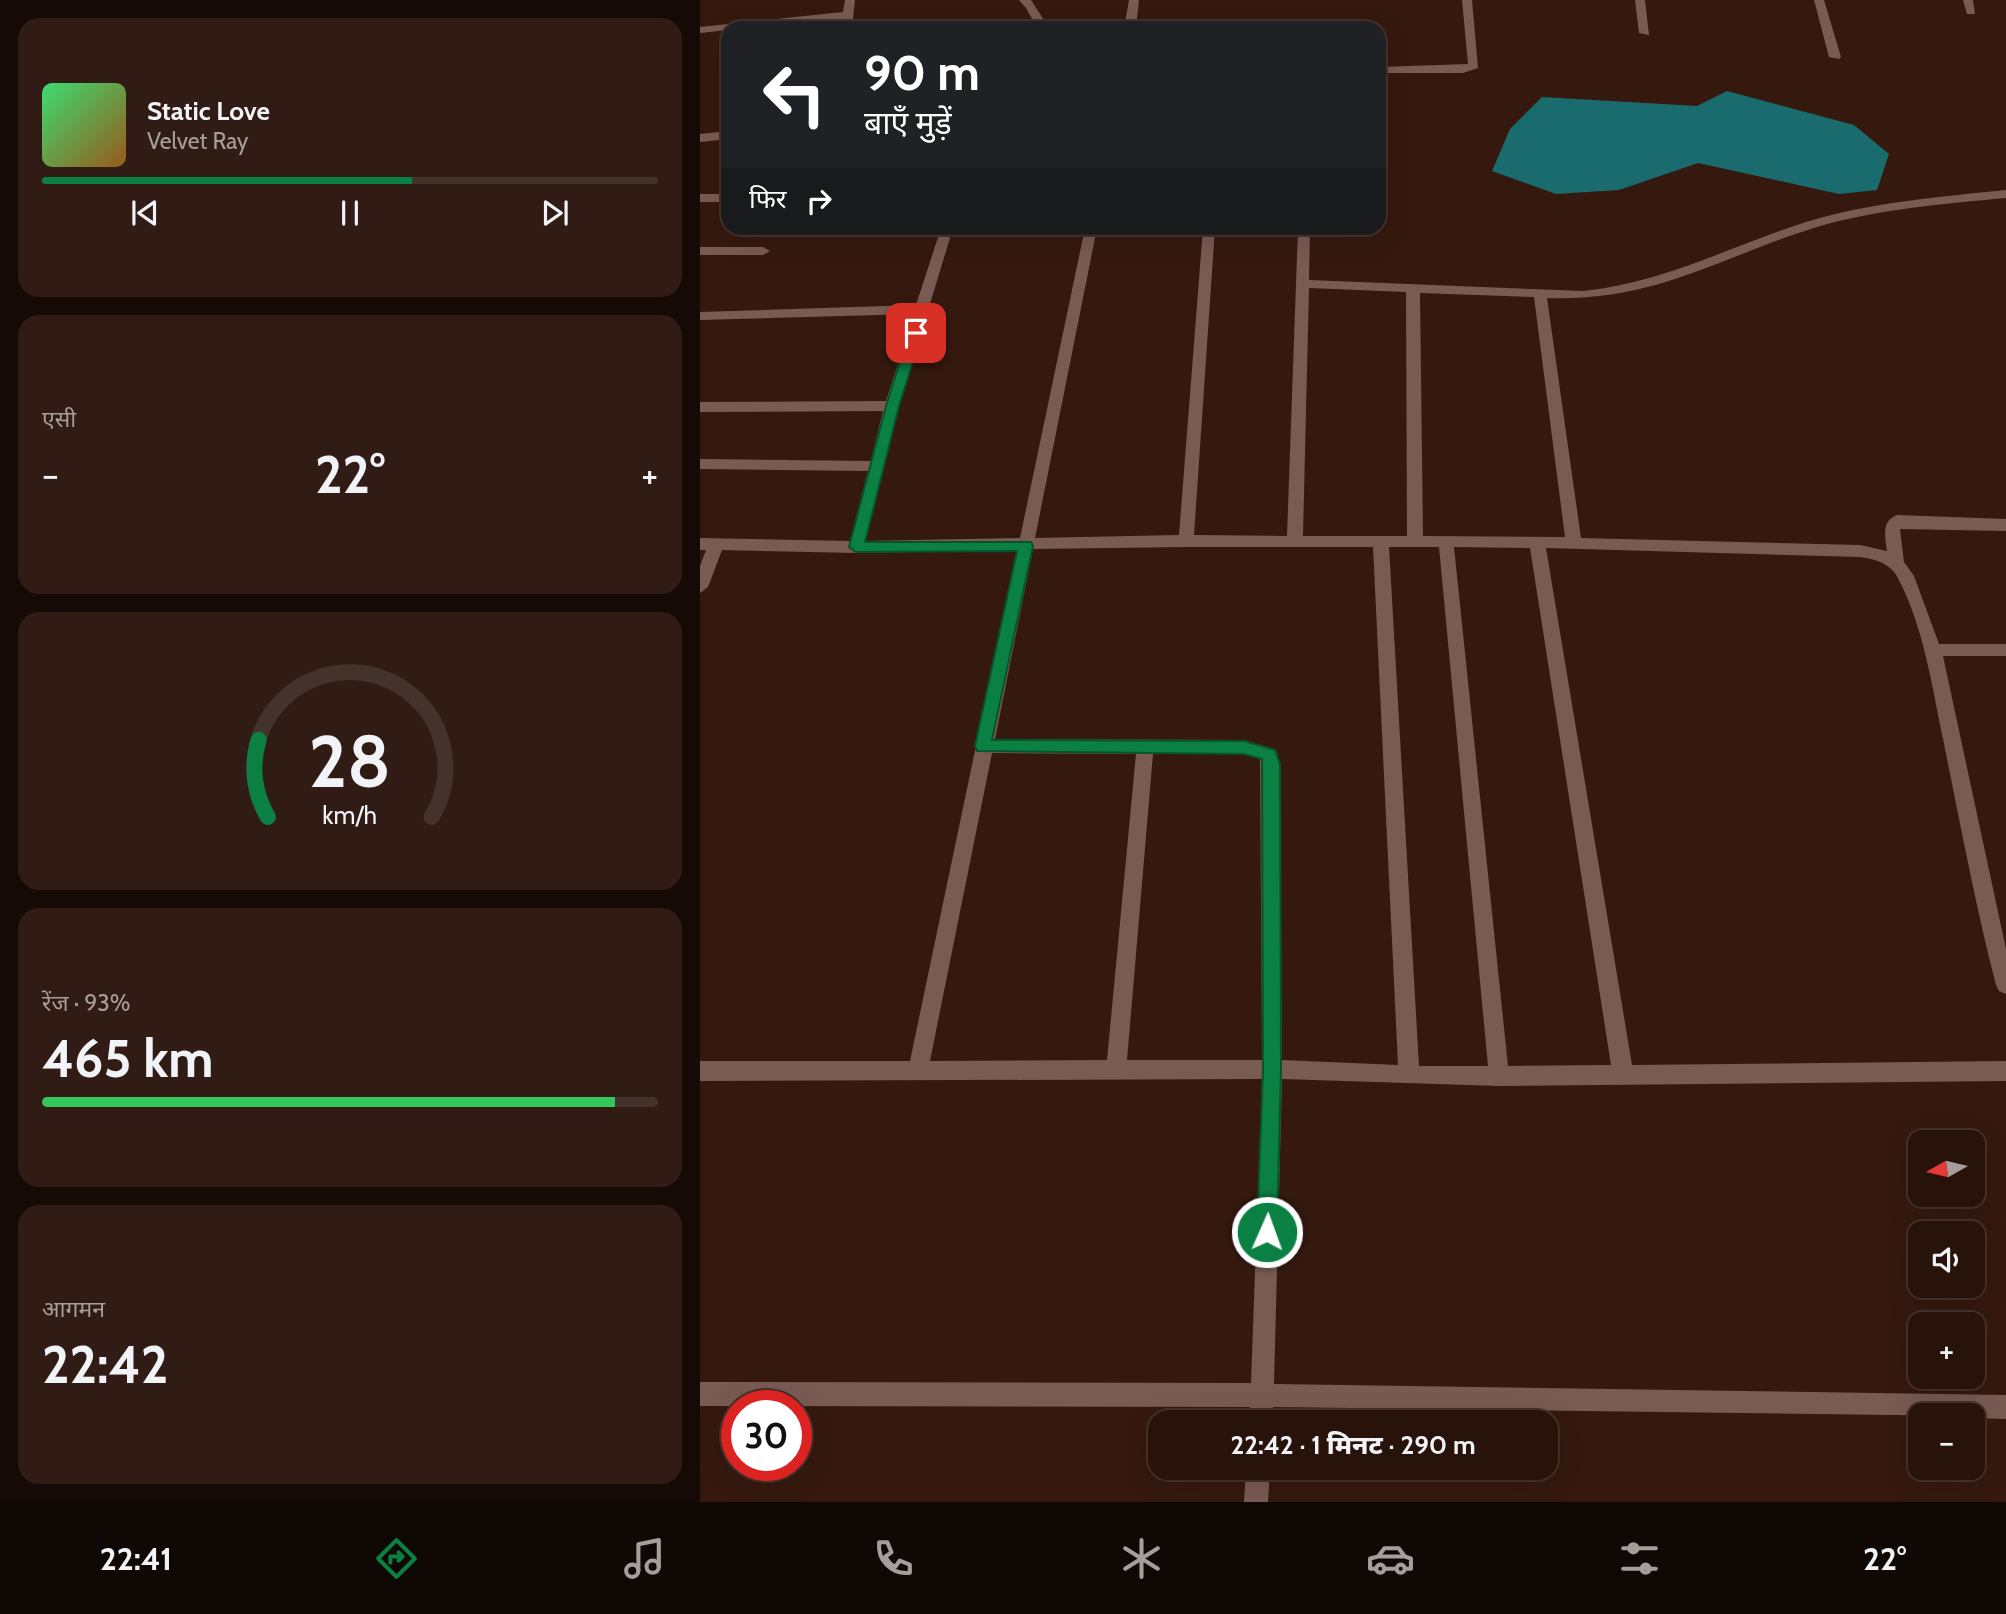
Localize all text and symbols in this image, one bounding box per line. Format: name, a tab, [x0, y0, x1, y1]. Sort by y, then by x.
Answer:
text: 90 m	[864, 43, 980, 102]
icon: left	[749, 49, 840, 140]
text: Static Love	[147, 95, 270, 127]
text: बाएँ मुड़ें	[864, 103, 952, 142]
text: Velvet Ray	[147, 127, 248, 155]
icon: right	[800, 182, 838, 220]
text: फिर	[749, 183, 786, 215]
icon: previous	[126, 194, 164, 232]
icon: pause	[331, 194, 369, 232]
icon: next	[536, 194, 574, 232]
pin	[886, 303, 946, 363]
icon: arrive	[897, 314, 935, 352]
text: एसी	[42, 405, 76, 433]
text: 22°	[315, 443, 385, 506]
text: −	[42, 451, 59, 498]
text: +	[641, 451, 658, 498]
text: 28	[309, 717, 391, 805]
text: km/h	[323, 800, 377, 830]
text: रेंज · 93%	[42, 989, 130, 1017]
text: 465 km	[42, 1027, 214, 1090]
north arrow	[1908, 1130, 1984, 1208]
map controls	[1908, 1130, 1985, 1480]
position arrow	[1230, 1195, 1304, 1269]
button: sound	[1908, 1221, 1985, 1298]
text: आगमन	[42, 1295, 105, 1323]
button: +	[1908, 1312, 1985, 1389]
text: 22:42	[42, 1333, 168, 1396]
speed limit sign: 30	[721, 1390, 812, 1481]
button: −	[1908, 1403, 1985, 1480]
text: 22:42 · 1 मिनट · 290 m	[1230, 1429, 1476, 1461]
icon: directions	[372, 1534, 421, 1583]
icon: music	[620, 1534, 669, 1583]
icon: phone	[869, 1534, 918, 1583]
icon: climate	[1117, 1534, 1166, 1583]
icon: car	[1366, 1534, 1415, 1583]
icon: filters	[1615, 1534, 1664, 1583]
text: 22:41	[100, 1539, 172, 1578]
text: 22°	[1863, 1539, 1906, 1578]

